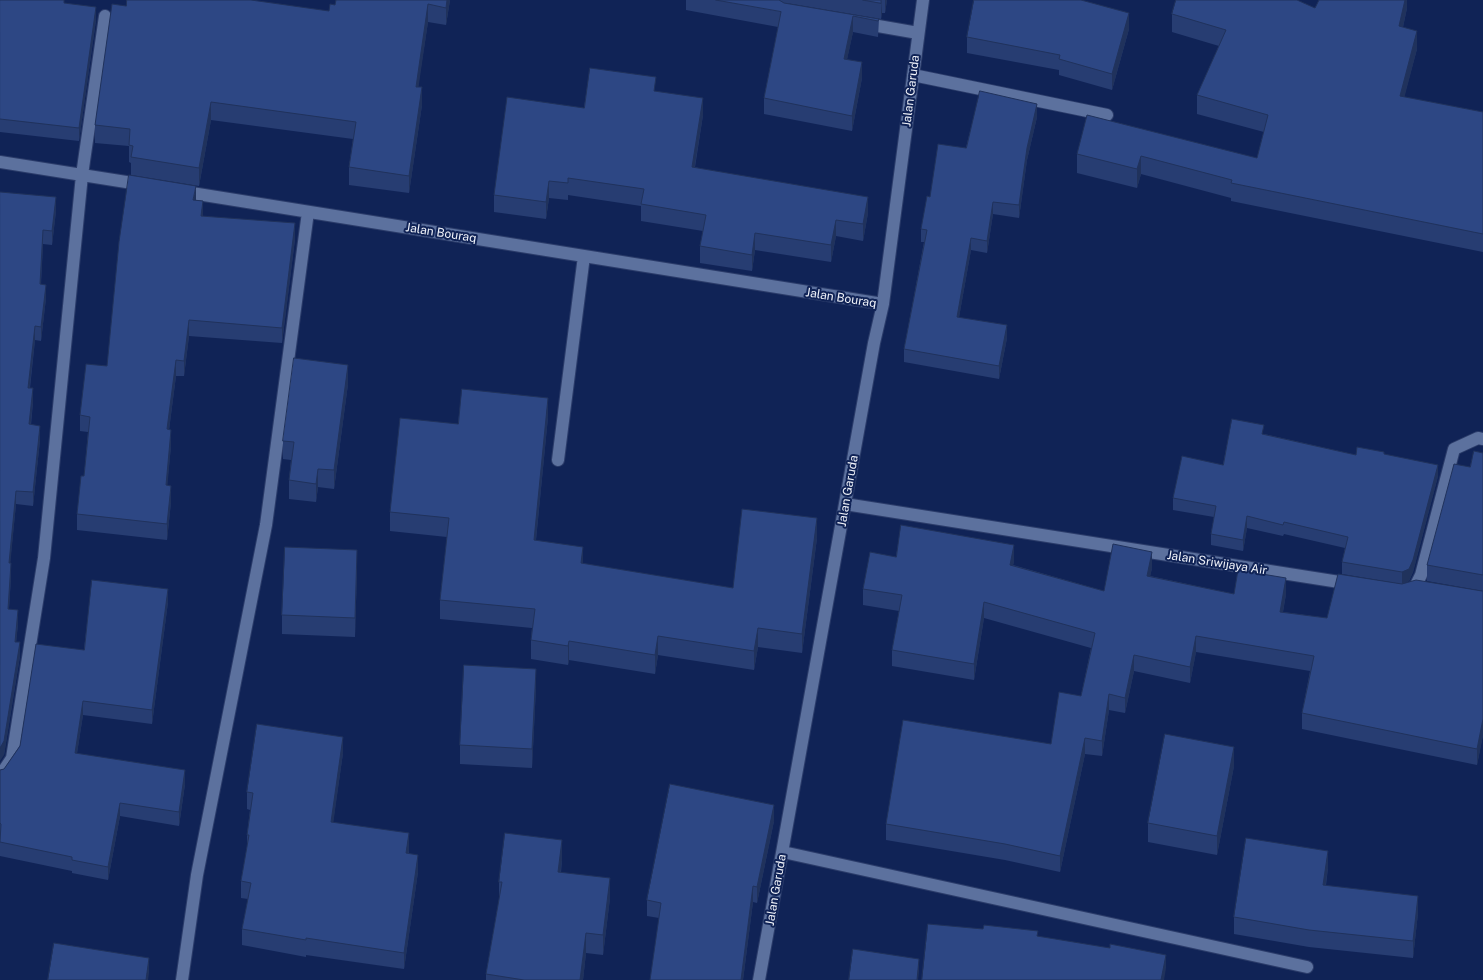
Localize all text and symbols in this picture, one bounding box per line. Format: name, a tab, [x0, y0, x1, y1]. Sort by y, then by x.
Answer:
street label: Jalan Garuda	[899, 54, 923, 128]
street label: Jalan Bouraq	[405, 220, 477, 246]
street label: Jalan Bouraq	[805, 285, 877, 311]
street label: Jalan Garuda	[835, 454, 861, 528]
street label: Jalan Sriwijaya Air	[1166, 548, 1268, 578]
street label: Jalan Garuda	[763, 853, 789, 927]

